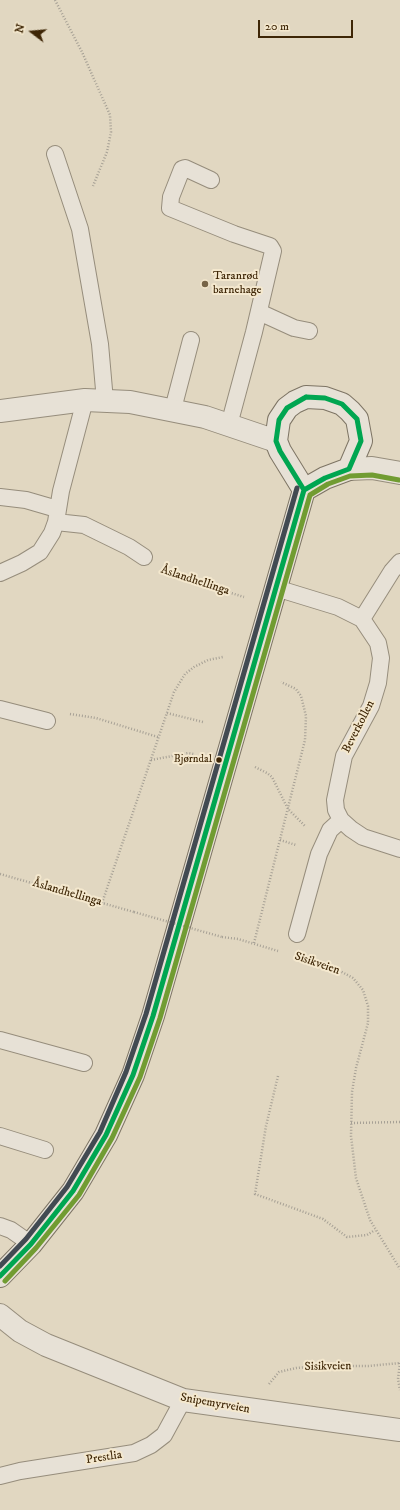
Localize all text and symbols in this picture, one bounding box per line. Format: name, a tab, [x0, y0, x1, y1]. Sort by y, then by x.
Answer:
north arrow	[12, 12, 52, 52]
scale bar	[260, 12, 355, 38]
text: 20 m	[265, 19, 289, 34]
text: N	[12, 22, 28, 35]
place label: Taranrød barnehage	[213, 270, 262, 298]
marker: Taranrød barnehage	[200, 279, 210, 289]
street label: Åslandhellinga	[159, 563, 231, 599]
street label: Beverkollen	[340, 698, 378, 756]
place label: Bjørndal	[174, 753, 212, 767]
marker: Bjørndal	[214, 755, 224, 765]
street label: Åslandhellinga	[31, 876, 103, 910]
street label: Sisikveien	[292, 950, 342, 978]
street label: Sisikveien	[304, 1359, 352, 1375]
street label: Snipemyrveien	[179, 1391, 251, 1417]
street label: Prestlia	[85, 1448, 123, 1468]

